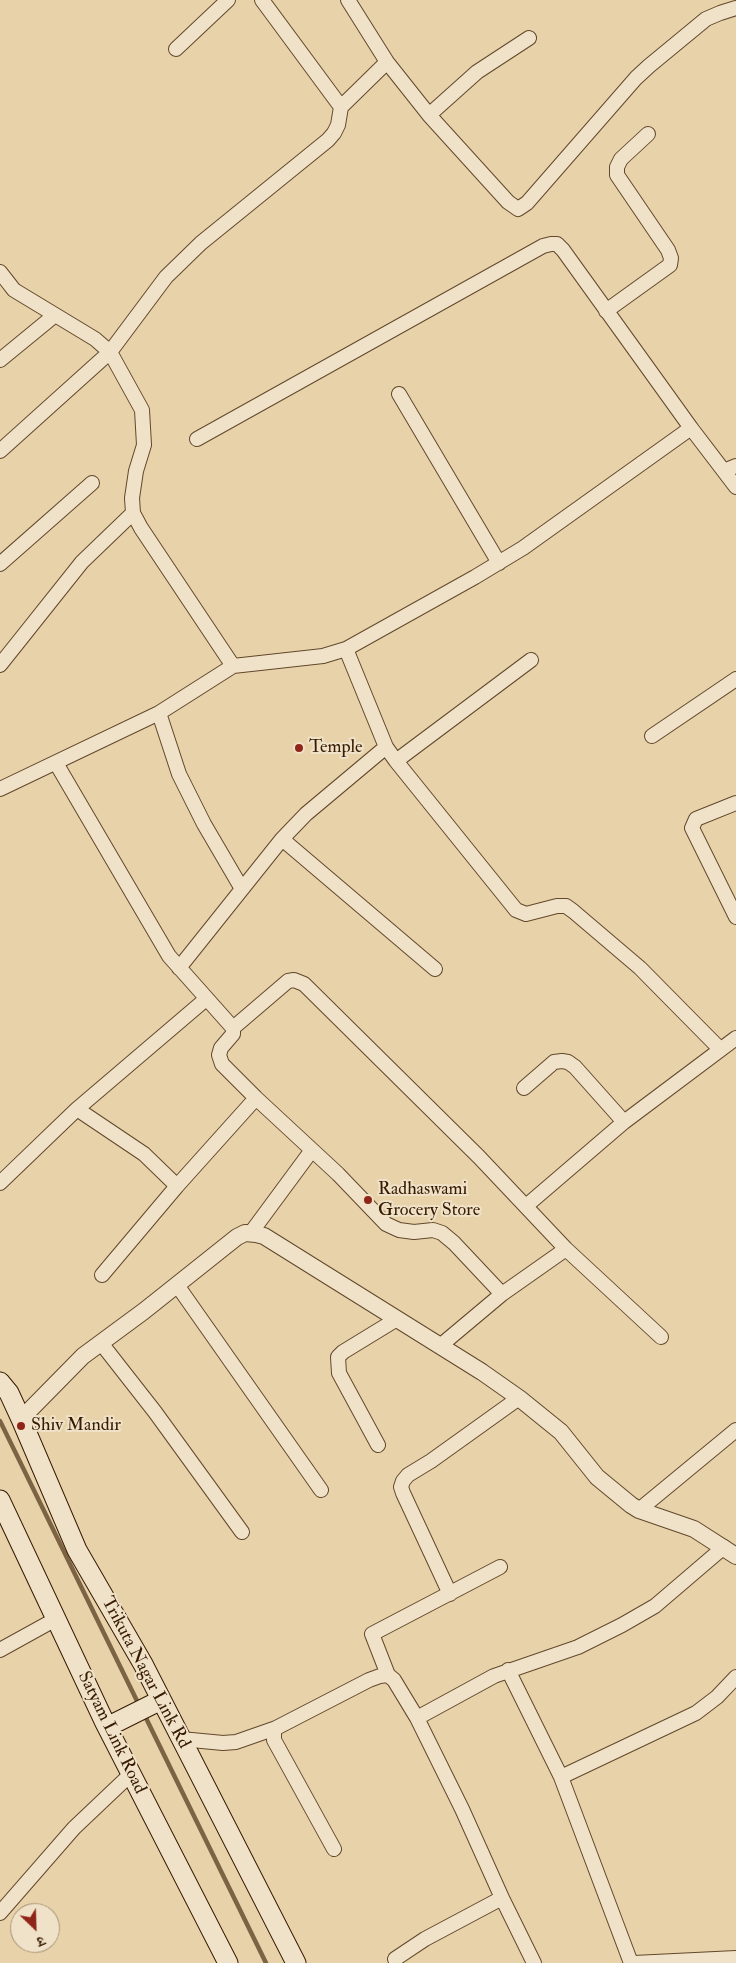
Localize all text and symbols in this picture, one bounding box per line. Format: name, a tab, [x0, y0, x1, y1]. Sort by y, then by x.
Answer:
place label: Temple	[309, 737, 363, 759]
marker: Temple	[293, 742, 305, 754]
place label: Radhaswami Grocery Store	[378, 1179, 480, 1222]
marker: Radhaswami Grocery Store	[362, 1194, 374, 1206]
place label: Shiv Mandir	[31, 1415, 121, 1437]
marker: Shiv Mandir	[15, 1420, 27, 1432]
street label: Trikuta Nagar Link Rd	[96, 1593, 194, 1753]
street label: Satyam Link Road	[72, 1668, 150, 1798]
north arrow	[10, 1903, 60, 1953]
text: उ	[34, 1932, 48, 1950]

